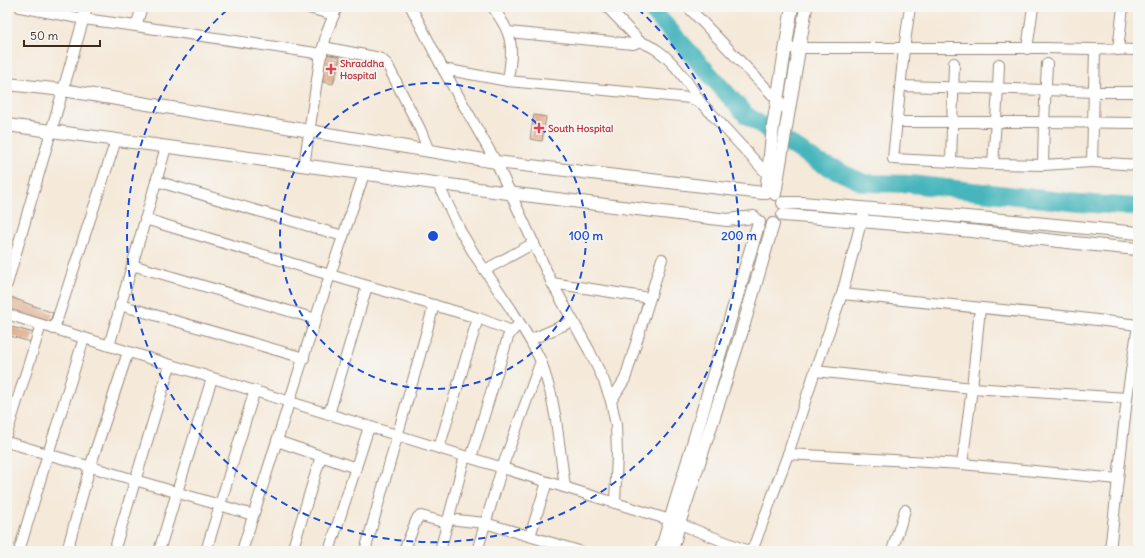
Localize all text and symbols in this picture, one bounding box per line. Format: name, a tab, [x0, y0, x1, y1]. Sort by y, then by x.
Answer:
scale bar	[24, 22, 100, 48]
text: 50 m	[30, 28, 59, 43]
place label: Shraddha Hospital	[340, 57, 384, 82]
marker: Shraddha Hospital	[325, 63, 337, 75]
marker: South Hospital	[533, 122, 545, 134]
place label: South Hospital	[548, 122, 613, 135]
text: 100 m	[569, 228, 603, 243]
text: 200 m	[721, 228, 757, 243]
centre of rings	[426, 229, 440, 243]

